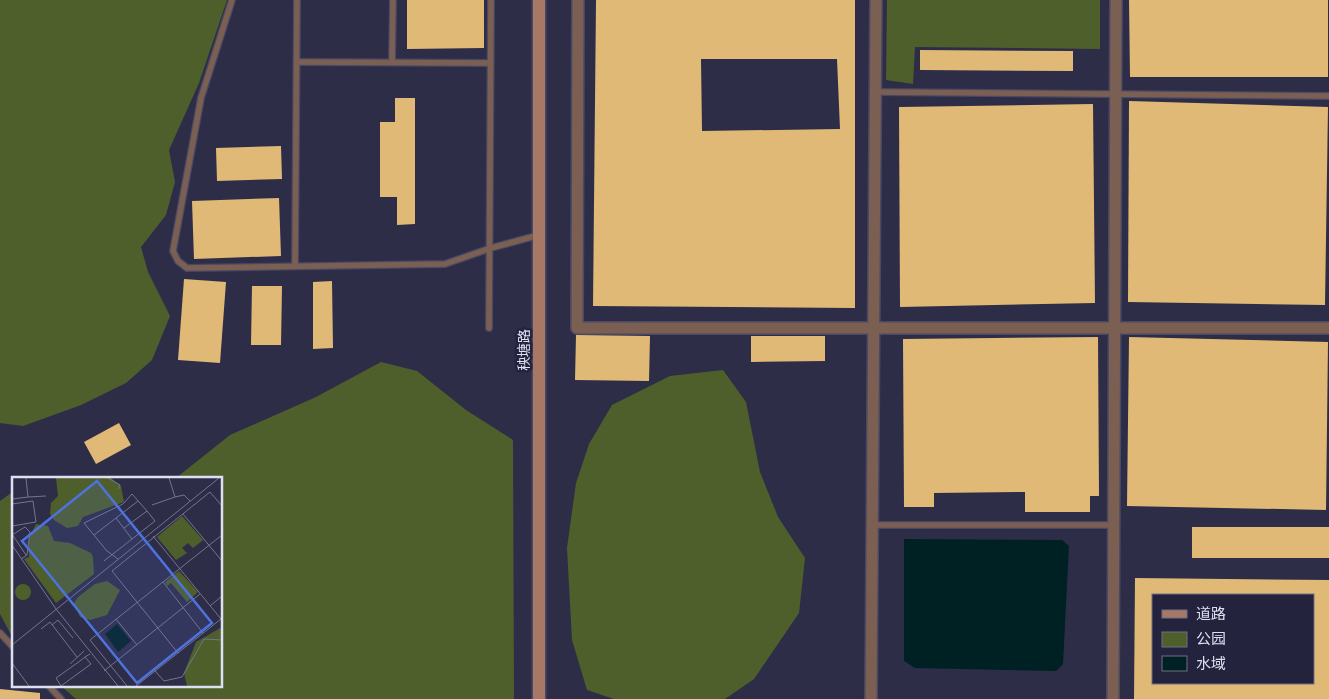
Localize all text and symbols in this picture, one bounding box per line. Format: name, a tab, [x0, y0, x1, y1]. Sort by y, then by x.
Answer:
street label: 秧塘路	[515, 329, 533, 371]
inset map	[12, 477, 222, 686]
legend	[1152, 594, 1314, 684]
text: 道路	[1196, 604, 1226, 623]
text: 公园	[1196, 629, 1226, 648]
text: 水域	[1196, 654, 1226, 673]

